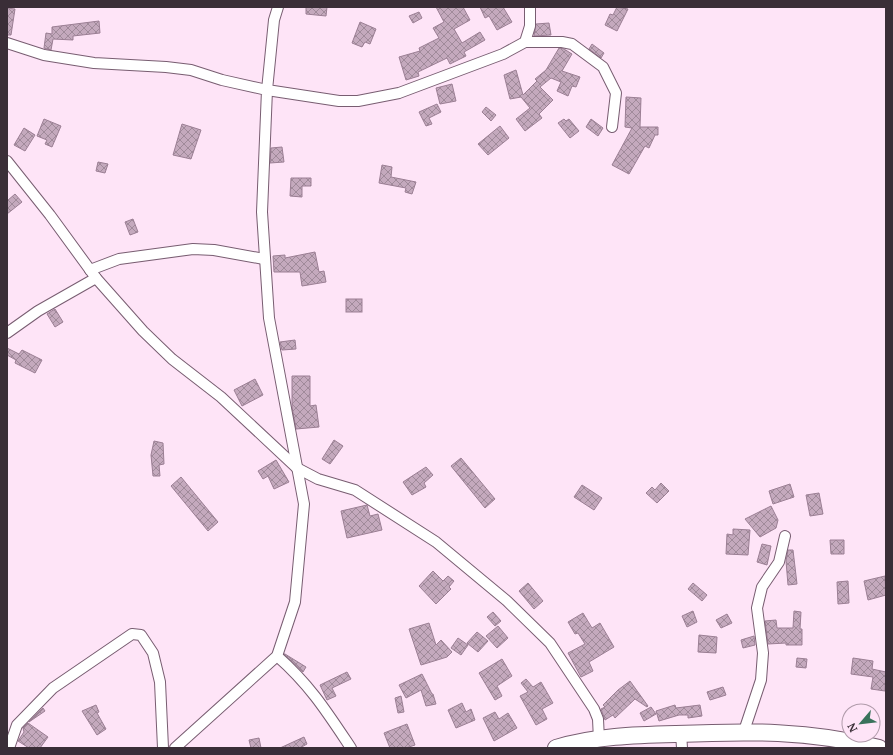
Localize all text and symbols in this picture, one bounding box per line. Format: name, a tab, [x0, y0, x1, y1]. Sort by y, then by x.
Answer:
north arrow	[841, 703, 881, 743]
text: N	[844, 720, 860, 735]

